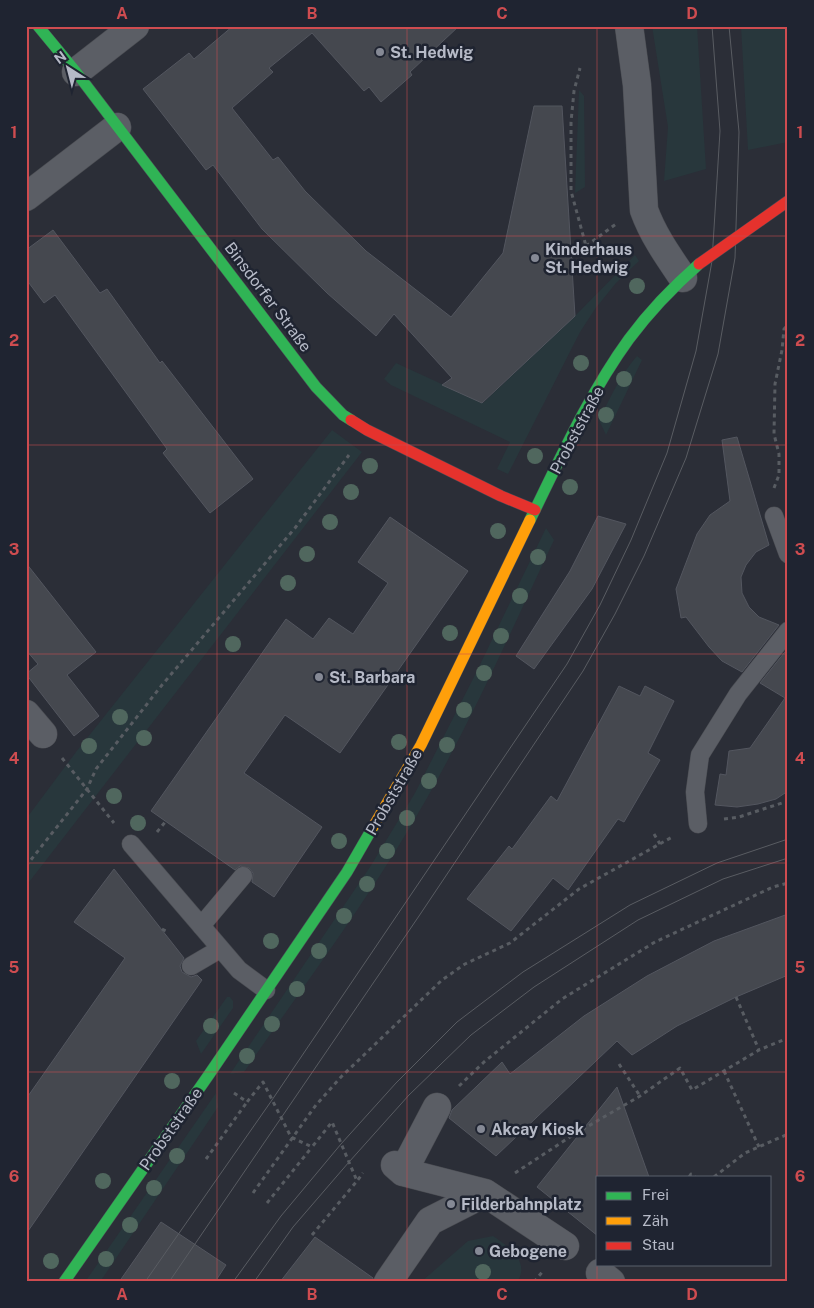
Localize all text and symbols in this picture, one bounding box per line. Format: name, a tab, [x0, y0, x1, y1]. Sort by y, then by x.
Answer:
text: A	[116, 4, 128, 23]
text: B	[307, 4, 318, 23]
text: C	[496, 4, 508, 23]
text: D	[686, 4, 698, 23]
north arrow	[42, 42, 92, 92]
place label: St. Hedwig	[390, 43, 473, 62]
marker: St. Hedwig	[374, 46, 386, 58]
text: N	[51, 48, 69, 67]
text: 1	[11, 123, 17, 142]
text: 1	[797, 123, 803, 142]
street label: Binsdorfer Straße	[221, 238, 315, 356]
place label: Kinderhaus St. Hedwig	[545, 240, 632, 277]
marker: Kinderhaus St. Hedwig	[529, 252, 541, 264]
text: 2	[9, 331, 19, 350]
text: 2	[795, 331, 805, 350]
street label: Probststraße	[546, 383, 608, 477]
text: 3	[9, 540, 19, 559]
text: 3	[795, 540, 805, 559]
place label: St. Barbara	[329, 668, 415, 687]
marker: St. Barbara	[313, 671, 325, 683]
street label: Probststraße	[362, 746, 426, 838]
text: 4	[9, 749, 20, 768]
text: 4	[795, 749, 806, 768]
text: 5	[9, 958, 20, 977]
text: 5	[795, 958, 806, 977]
street label: Probststraße	[136, 1084, 206, 1174]
place label: Akcay Kiosk	[491, 1120, 584, 1139]
marker: Akcay Kiosk	[475, 1123, 487, 1135]
text: 6	[9, 1167, 19, 1186]
text: 6	[795, 1167, 805, 1186]
legend	[596, 1176, 772, 1266]
text: Frei	[642, 1186, 669, 1203]
place label: Filderbahnplatz	[461, 1195, 581, 1214]
marker: Filderbahnplatz	[445, 1198, 457, 1210]
text: Zäh	[642, 1212, 669, 1229]
text: Stau	[642, 1236, 675, 1253]
place label: Gebogene	[489, 1242, 567, 1261]
marker: Gebogene	[473, 1245, 485, 1257]
text: A	[116, 1285, 128, 1304]
text: B	[307, 1285, 318, 1304]
text: C	[496, 1285, 508, 1304]
text: D	[686, 1285, 698, 1304]

